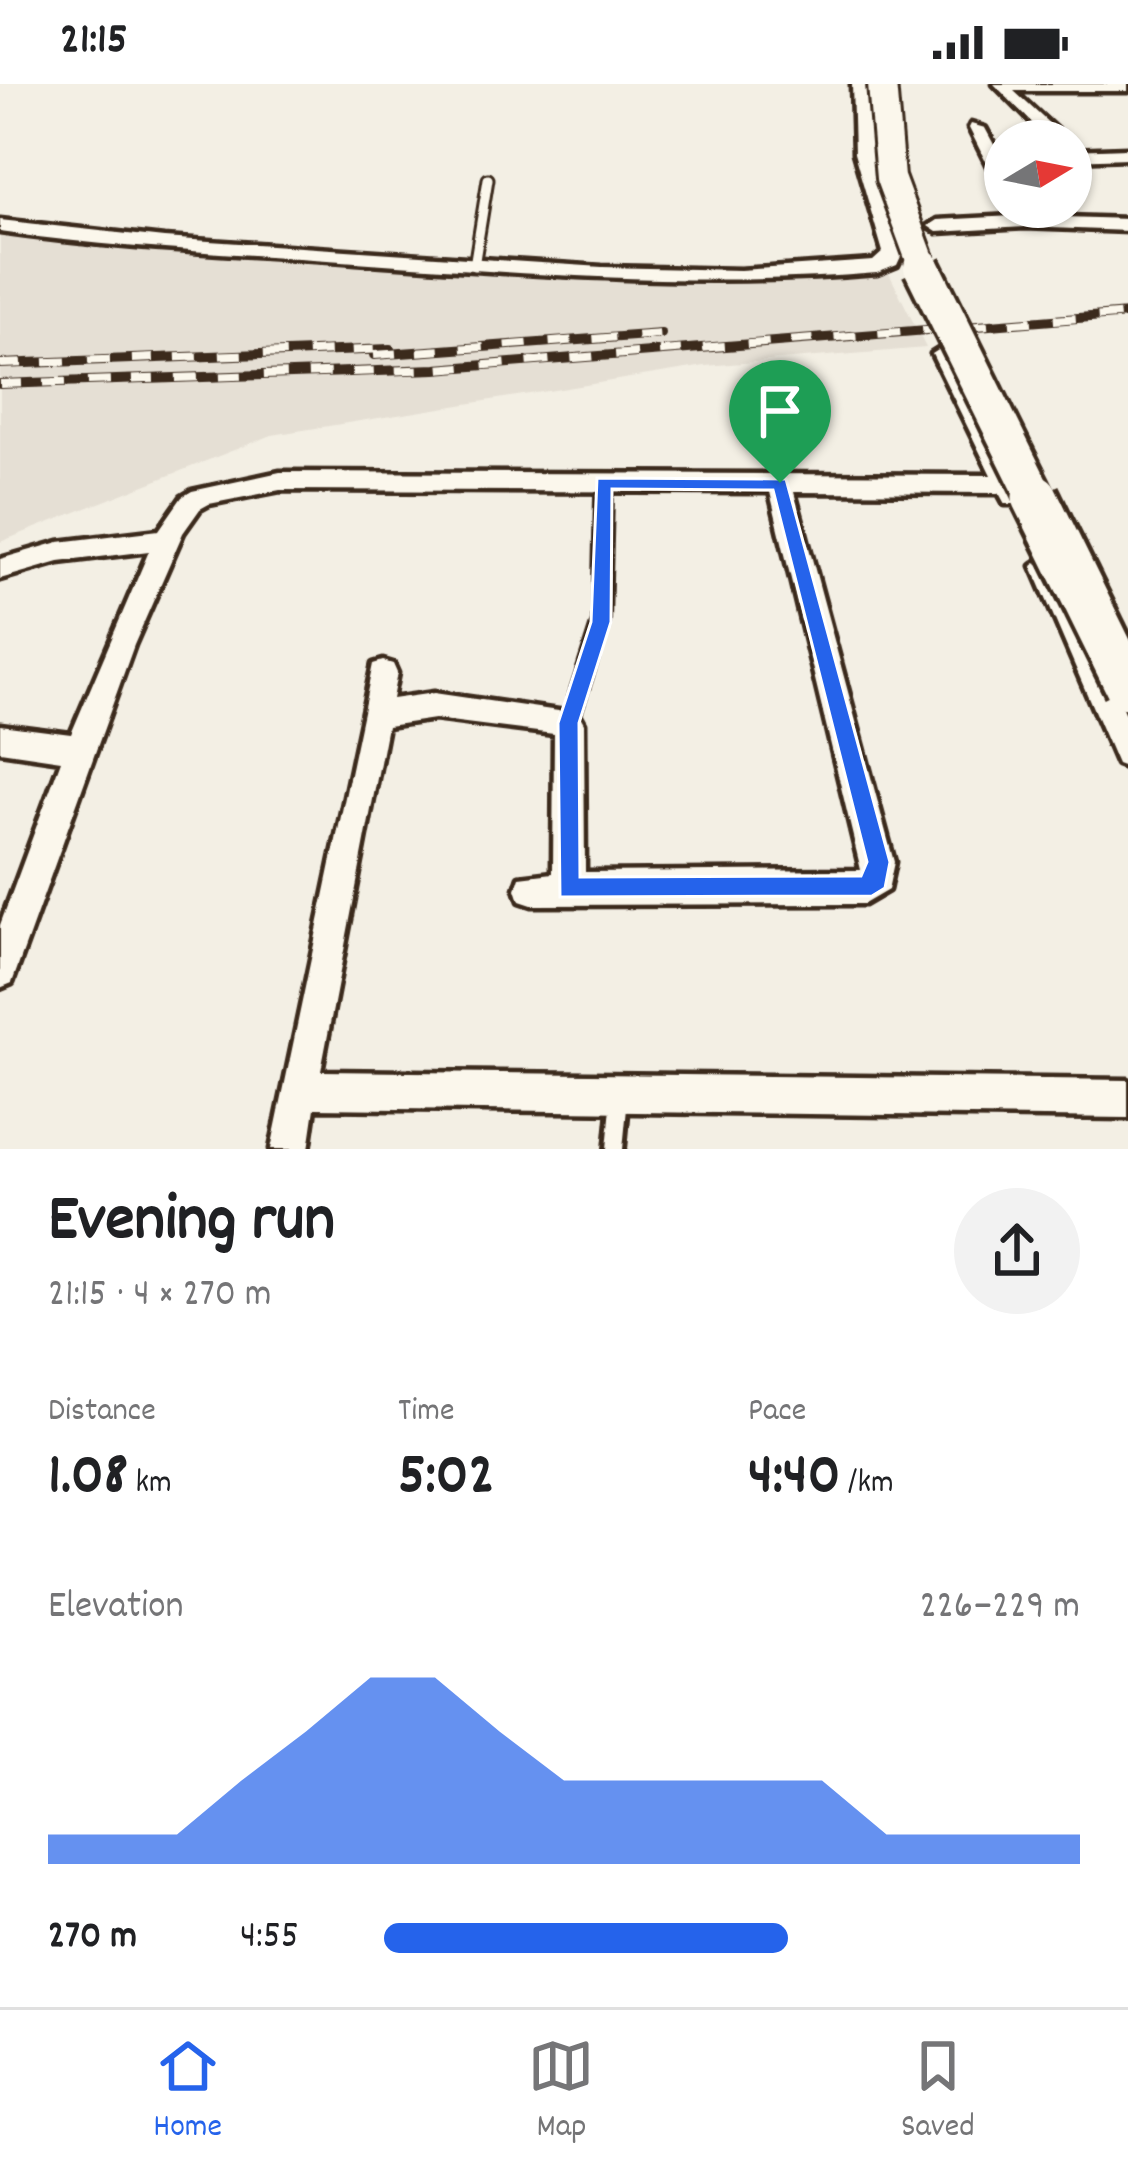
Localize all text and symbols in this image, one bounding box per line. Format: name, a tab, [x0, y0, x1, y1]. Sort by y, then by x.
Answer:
text: 21:15	[60, 10, 128, 74]
north arrow	[984, 120, 1092, 228]
map controls	[984, 120, 1092, 228]
pin	[729, 360, 831, 483]
icon: arrive	[747, 378, 813, 444]
text: Evening run	[48, 1177, 335, 1271]
button: share	[954, 1188, 1080, 1314]
text: 21:15 · 4 × 270 m	[48, 1269, 272, 1324]
text: Distance	[48, 1389, 156, 1436]
text: Time	[398, 1389, 454, 1436]
text: Pace	[748, 1389, 806, 1436]
text: 1.08	[48, 1436, 128, 1522]
text: 5:02	[398, 1436, 495, 1522]
text: 4:40	[748, 1436, 840, 1522]
text: km	[128, 1461, 172, 1508]
text: /km	[840, 1461, 894, 1508]
text: Elevation	[48, 1581, 184, 1636]
text: 226–229 m	[920, 1581, 1080, 1636]
text: 270 m	[48, 1911, 137, 1966]
text: 4:55	[240, 1911, 299, 1966]
tab: Home	[153, 2033, 222, 2152]
tab: Map	[528, 2033, 594, 2152]
tab: Saved	[901, 2033, 975, 2152]

